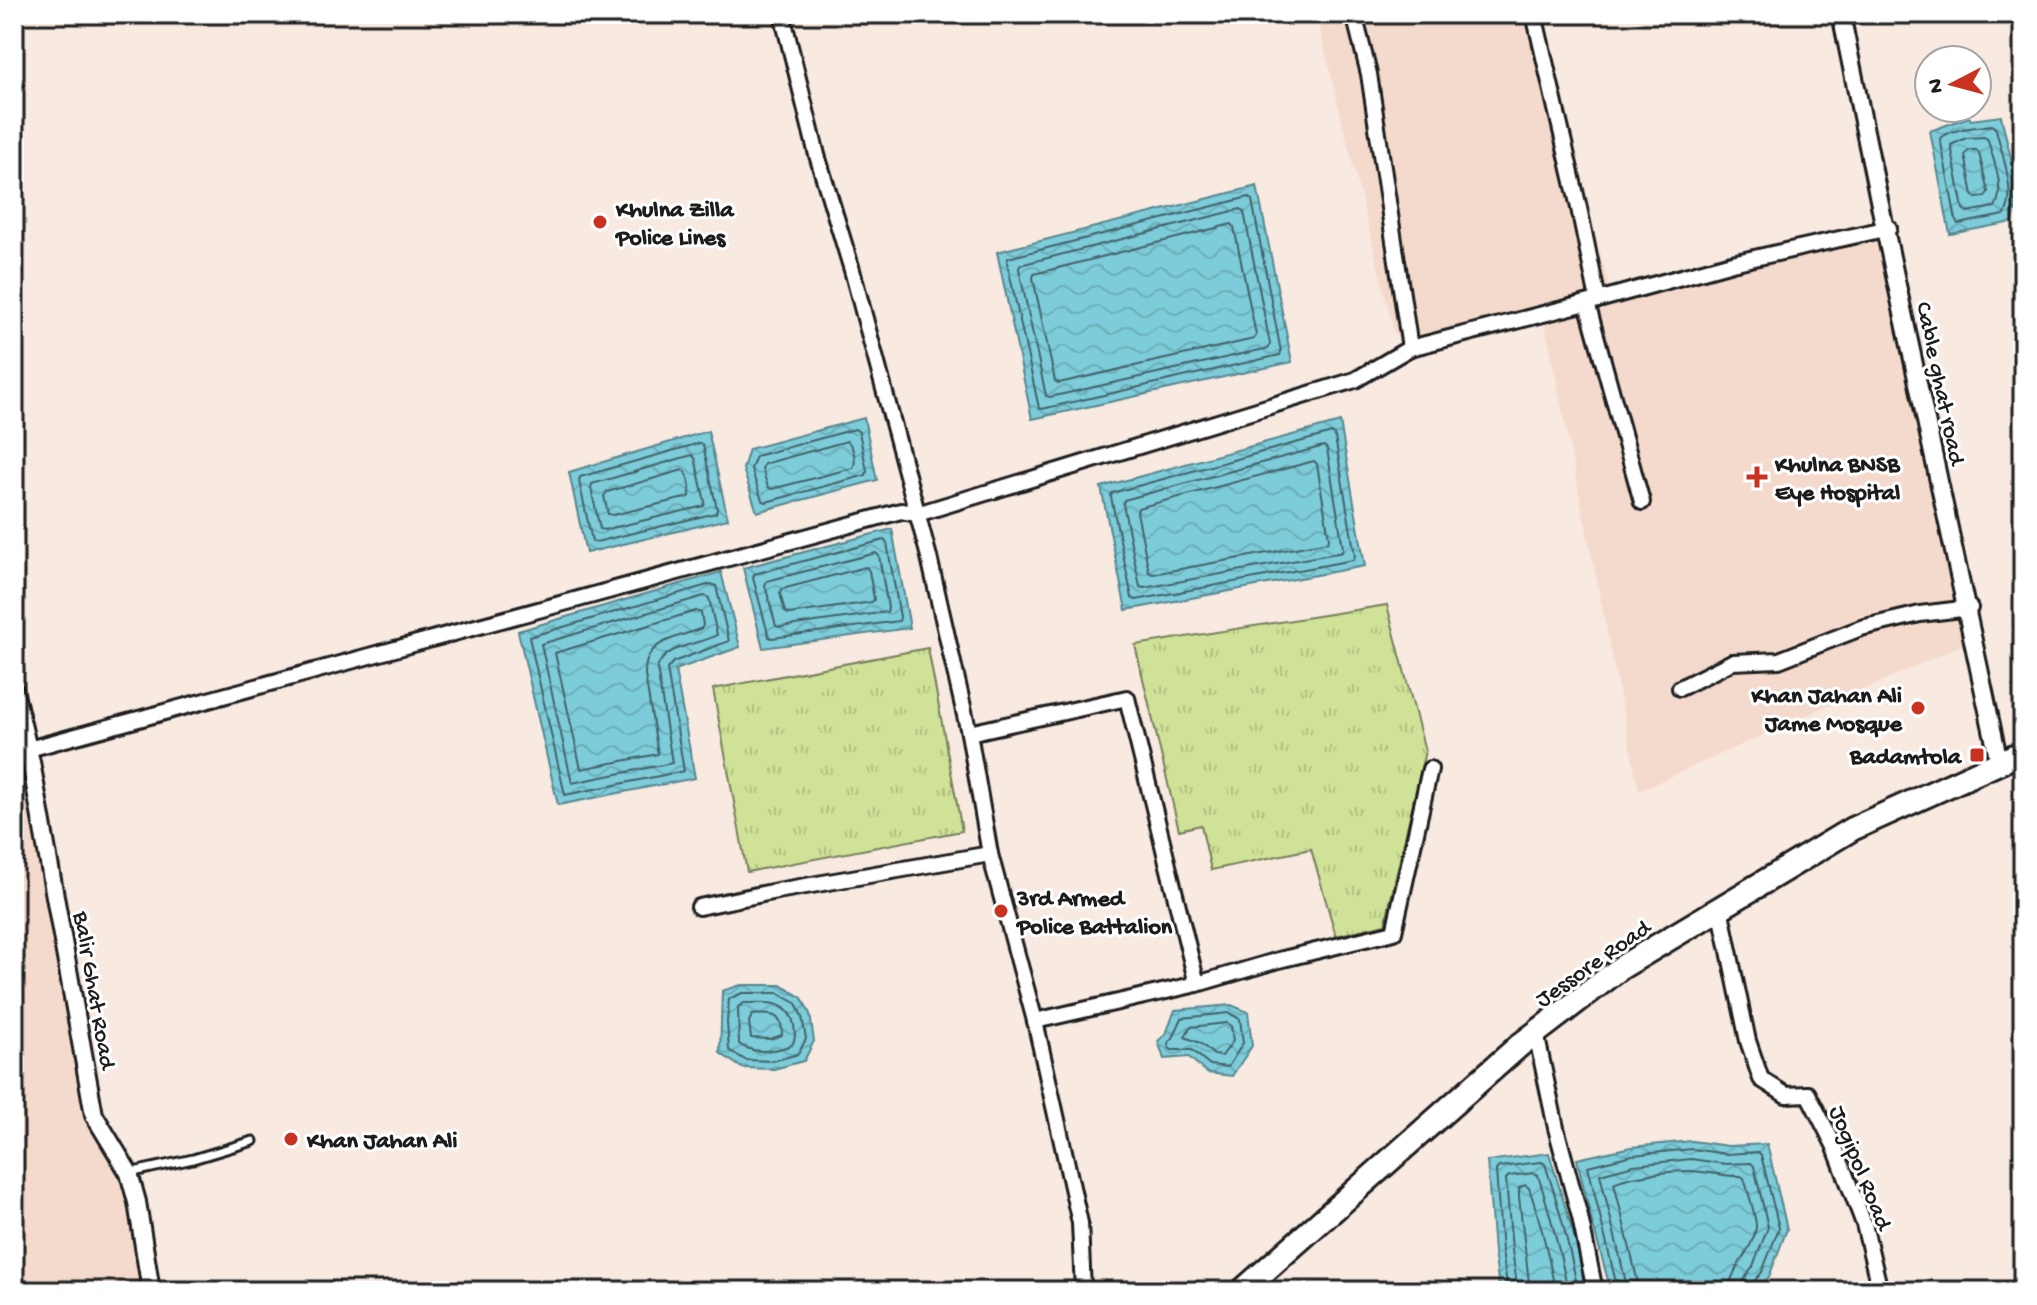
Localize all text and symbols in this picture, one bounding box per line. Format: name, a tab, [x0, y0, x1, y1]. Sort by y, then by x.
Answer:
north arrow	[1913, 44, 1993, 124]
text: N	[1923, 77, 1951, 94]
place label: Khulna Zilla Police Lines	[614, 197, 735, 254]
marker: Khulna Zilla Police Lines	[591, 213, 609, 231]
street label: Cable ghat road	[1907, 300, 1970, 470]
place label: Khulna BNSB Eye Hospital	[1774, 452, 1901, 509]
marker: Khulna BNSB Eye Hospital	[1746, 466, 1768, 488]
place label: Khan Jahan Ali Jame Mosque	[1750, 683, 1904, 740]
marker: Khan Jahan Ali Jame Mosque	[1909, 699, 1927, 717]
place label: Badamtola	[1849, 744, 1963, 773]
marker: Badamtola	[1968, 746, 1986, 764]
place label: 3rd Armed Police Battalion	[1015, 886, 1173, 943]
marker: 3rd Armed Police Battalion	[992, 902, 1010, 920]
street label: Balir Ghat Road	[64, 909, 121, 1074]
street label: Jessore Road	[1531, 913, 1659, 1015]
street label: Jogipol Road	[1821, 1102, 1898, 1237]
place label: Khan Jahan Ali	[306, 1128, 458, 1157]
marker: Khan Jahan Ali	[282, 1130, 300, 1148]

